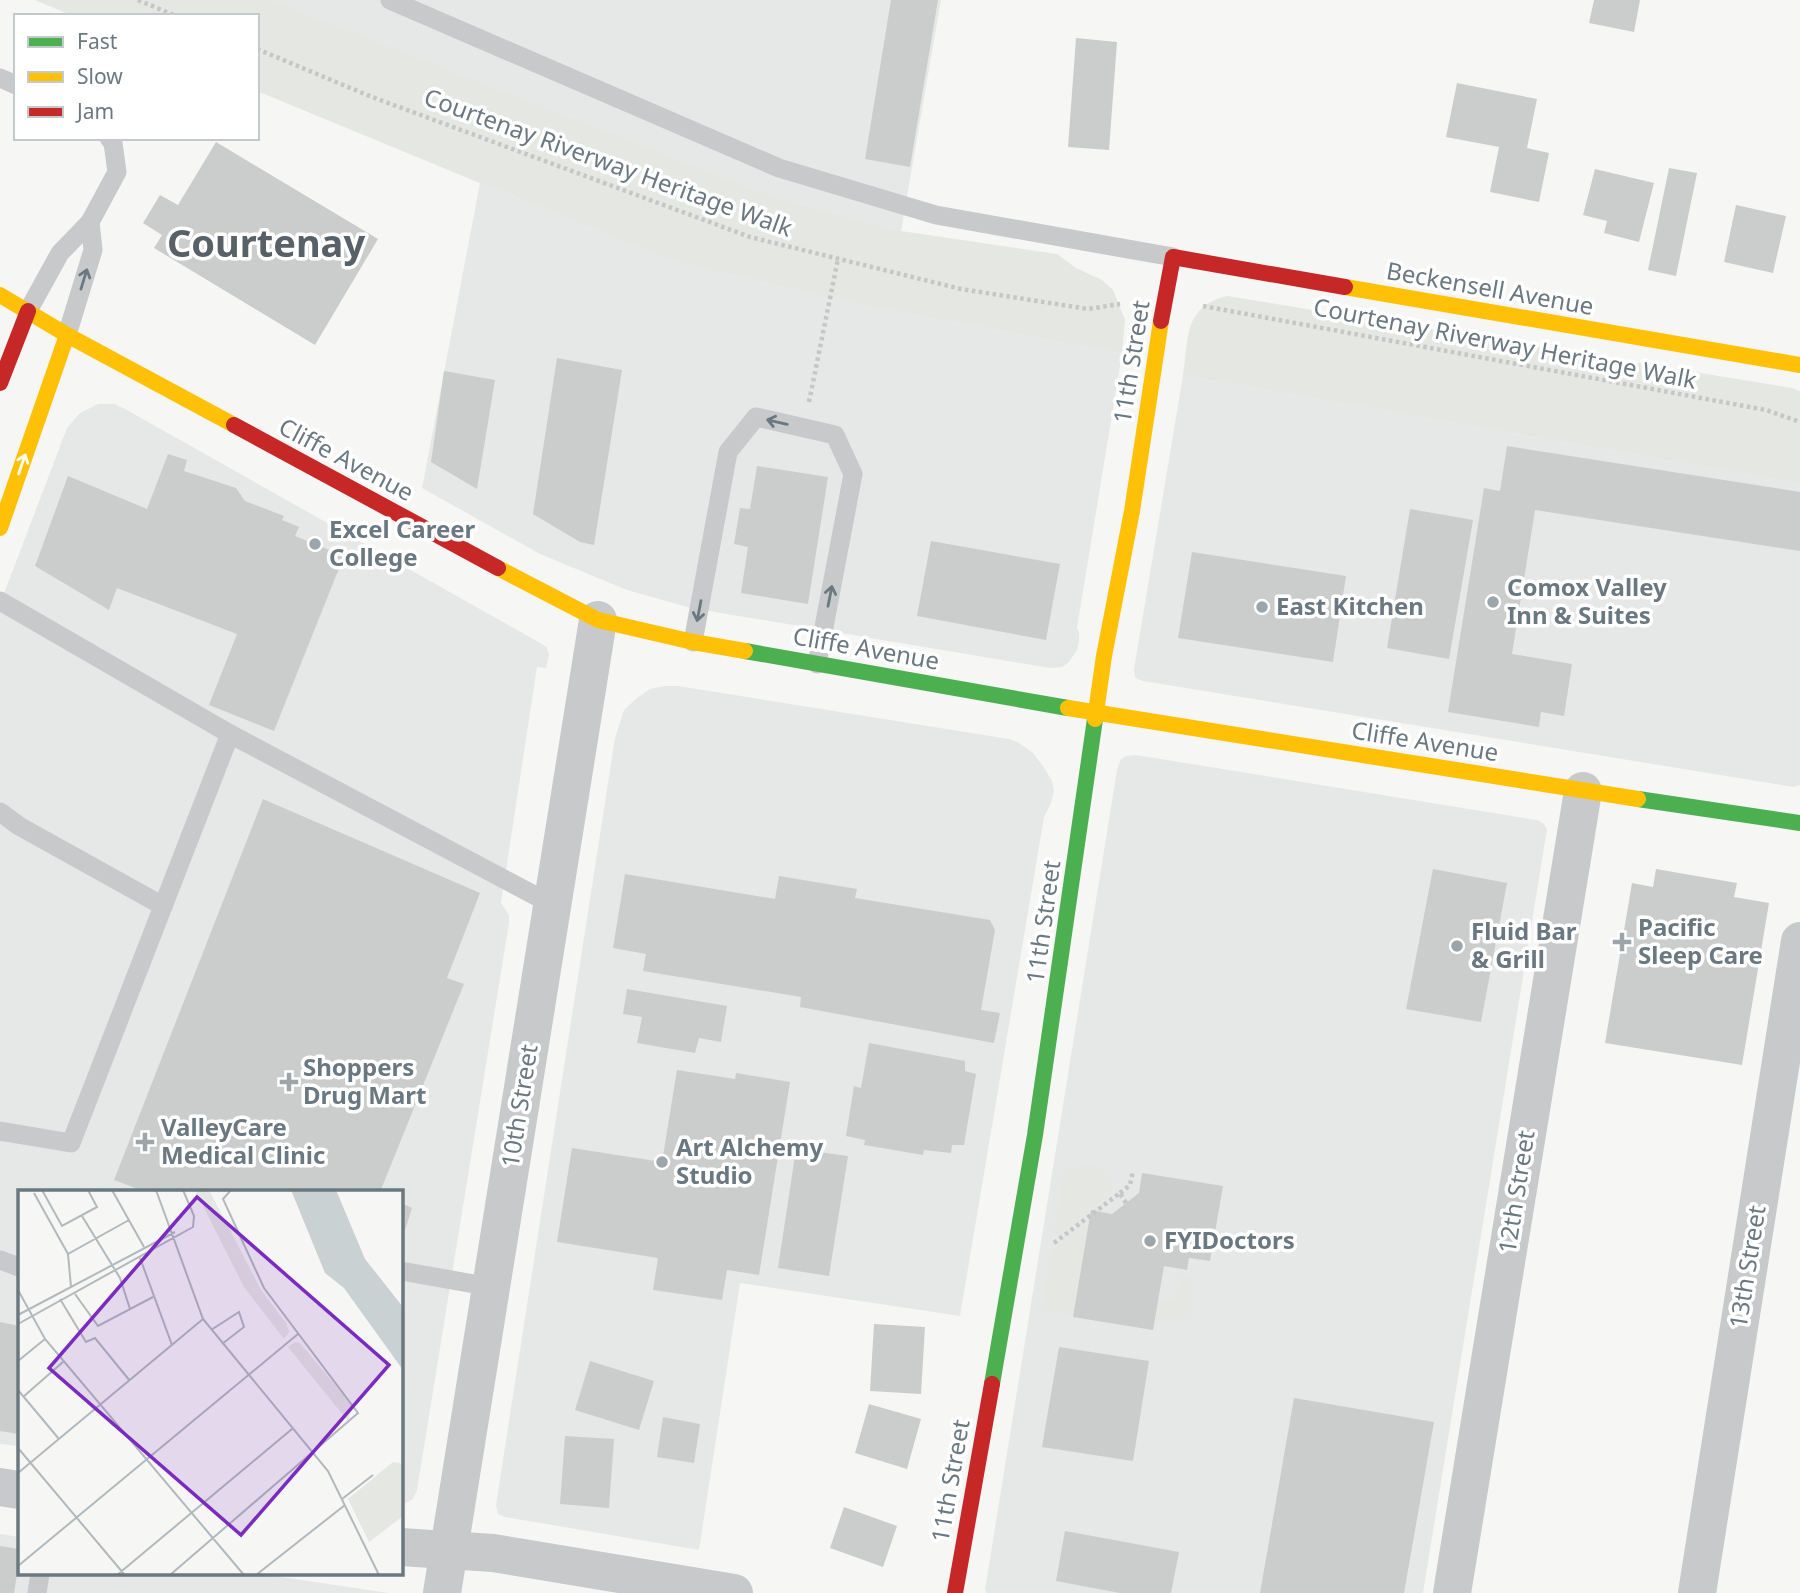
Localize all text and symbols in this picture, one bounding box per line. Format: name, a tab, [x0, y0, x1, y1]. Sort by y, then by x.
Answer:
legend	[14, 14, 259, 140]
text: Fast	[77, 27, 118, 55]
text: Slow	[77, 62, 123, 90]
street label: Courtenay Riverway Heritage Walk	[420, 79, 797, 244]
text: Jam	[75, 97, 114, 125]
district label: Courtenay	[167, 216, 365, 268]
street label: Beckensell Avenue	[1384, 253, 1596, 322]
one-way arrow	[79, 268, 92, 290]
street label: Courtenay Riverway Heritage Walk	[1311, 289, 1700, 396]
street label: 11th Street	[1105, 298, 1157, 426]
street label: Cliffe Avenue	[274, 409, 420, 508]
one-way arrow	[766, 414, 789, 428]
one-way arrow	[17, 453, 30, 475]
place label: Excel Career College	[329, 512, 476, 573]
marker: Excel Career College	[307, 536, 323, 552]
place label: Comox Valley Inn & Suites	[1507, 570, 1667, 631]
one-way arrow	[824, 585, 837, 608]
place label: East Kitchen	[1276, 589, 1424, 622]
marker: Comox Valley Inn & Suites	[1485, 594, 1501, 610]
one-way arrow	[692, 599, 706, 622]
marker: East Kitchen	[1254, 599, 1270, 615]
street label: Cliffe Avenue	[790, 618, 942, 677]
street label: Cliffe Avenue	[1350, 713, 1501, 768]
street label: 11th Street	[1018, 858, 1068, 986]
place label: Pacific Sleep Care	[1638, 910, 1763, 971]
place label: Fluid Bar & Grill	[1471, 914, 1577, 975]
marker: Pacific Sleep Care	[1612, 932, 1632, 952]
marker: Fluid Bar & Grill	[1449, 938, 1465, 954]
street label: 10th Street	[493, 1042, 545, 1170]
place label: Shoppers Drug Mart	[303, 1050, 426, 1111]
marker: Shoppers Drug Mart	[281, 1074, 297, 1090]
place label: ValleyCare Medical Clinic	[161, 1110, 325, 1171]
street label: 12th Street	[1490, 1128, 1542, 1256]
place label: Art Alchemy Studio	[676, 1130, 823, 1191]
marker: ValleyCare Medical Clinic	[135, 1132, 155, 1152]
marker: Art Alchemy Studio	[654, 1154, 670, 1170]
inset map	[18, 1190, 402, 1576]
street label: 13th Street	[1721, 1203, 1773, 1331]
place label: FYIDoctors	[1164, 1223, 1295, 1256]
marker: FYIDoctors	[1142, 1233, 1158, 1249]
street label: 11th Street	[922, 1416, 977, 1545]

